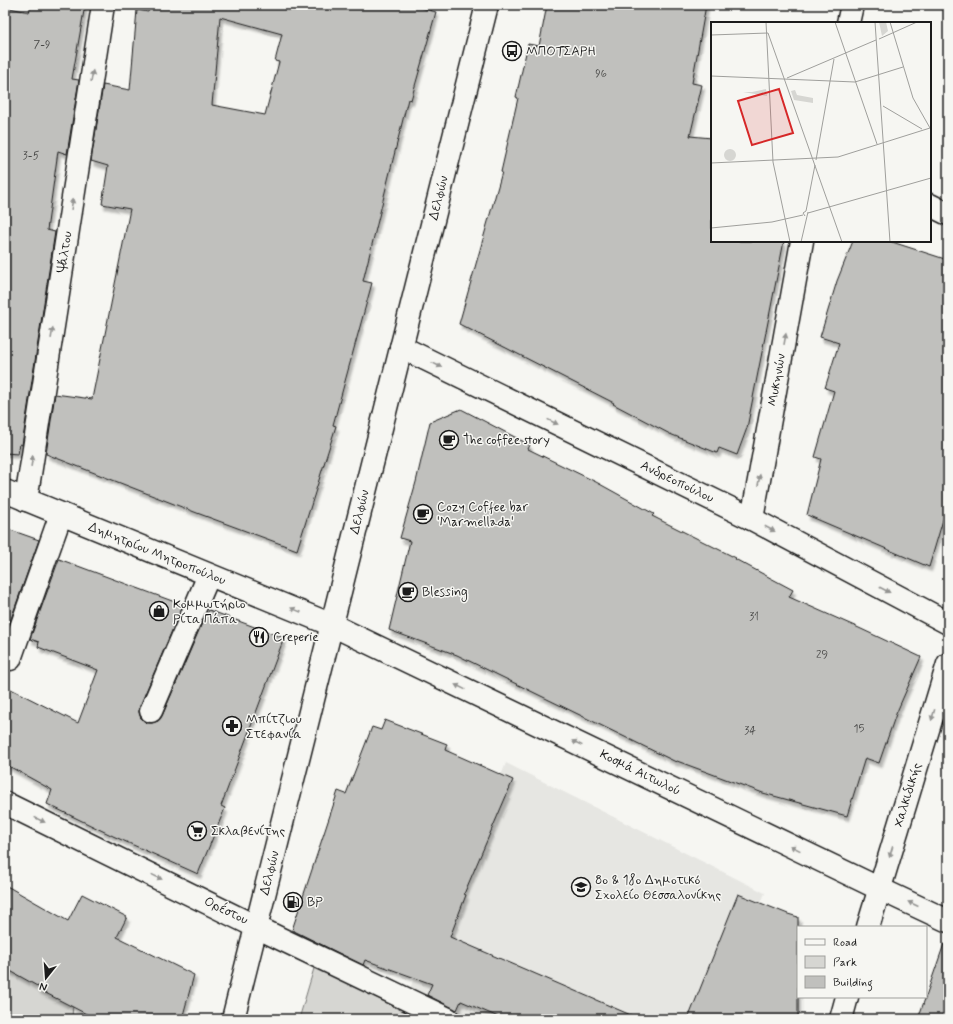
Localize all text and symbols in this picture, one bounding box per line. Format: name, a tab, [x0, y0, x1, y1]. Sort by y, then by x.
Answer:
inset map	[711, 22, 931, 242]
house number: 7-9	[33, 38, 51, 52]
bus stop icon: ΜΠΟΤΣΑΡΗ	[501, 40, 523, 62]
place label: ΜΠΟΤΣΑΡΗ	[526, 43, 596, 60]
house number: 96	[595, 67, 607, 81]
one-way arrow	[90, 70, 96, 82]
house number: 3-5	[23, 149, 40, 163]
street label: Δελφών	[425, 174, 453, 222]
one-way arrow	[70, 198, 76, 210]
street label: Ψάλτου	[53, 230, 77, 275]
one-way arrow	[50, 327, 56, 339]
one-way arrow	[782, 333, 788, 345]
street label: Μυκηνών	[764, 352, 790, 408]
one-way arrow	[431, 361, 442, 368]
one-way arrow	[548, 419, 559, 425]
cafe icon: The coffee story	[438, 429, 460, 451]
place label: The coffee story	[463, 432, 550, 449]
one-way arrow	[30, 455, 36, 467]
street label: Ανδρεοπούλου	[637, 457, 717, 507]
one-way arrow	[756, 474, 762, 486]
street label: Δελφών	[346, 488, 374, 536]
place label: Cozy Coffee bar 'Marmellada'	[437, 499, 528, 531]
cafe icon: Cozy Coffee bar 'Marmellada'	[412, 503, 434, 525]
street label: Δημητρίου Μητροπούλου	[86, 519, 228, 589]
one-way arrow	[765, 525, 776, 532]
cafe icon: Blessing	[397, 581, 419, 603]
place label: Blessing	[422, 584, 468, 602]
one-way arrow	[879, 587, 891, 593]
place label: Κομμωτήριο Ρίτα Πάπα	[173, 596, 246, 628]
shop icon: Κομμωτήριο Ρίτα Πάπα	[148, 600, 170, 622]
one-way arrow	[289, 607, 301, 613]
house number: 31	[749, 610, 759, 624]
restaurant icon: Creperie	[248, 626, 270, 648]
place label: Creperie	[273, 629, 319, 646]
house number: 29	[816, 648, 828, 662]
one-way arrow	[454, 684, 466, 690]
one-way arrow	[930, 709, 936, 721]
place label: Μπίτζιου Στεφανία	[246, 711, 302, 743]
pharmacy icon: Μπίτζιου Στεφανία	[221, 715, 243, 737]
house number: 15	[854, 722, 865, 736]
house number: 34	[744, 724, 756, 738]
one-way arrow	[572, 740, 583, 746]
street label: Κοσμά Αιτωλού	[597, 746, 683, 800]
street label: Χαλκιδικής	[890, 760, 926, 829]
one-way arrow	[34, 817, 46, 823]
supermarket icon: Σκλαβενίτης	[186, 820, 208, 842]
place label: Σκλαβενίτης	[211, 823, 285, 840]
one-way arrow	[790, 845, 801, 851]
one-way arrow	[888, 847, 894, 859]
street label: Δελφών	[256, 849, 284, 897]
place label: 8ο & 18ο Δημοτικό Σχολείο Θεσσαλονίκης	[595, 872, 722, 904]
one-way arrow	[151, 874, 162, 880]
school or university icon: 8ο & 18ο Δημοτικό Σχολείο Θεσσαλονίκης	[570, 876, 592, 898]
fuel station icon: BP	[282, 891, 304, 913]
street label: Ορέστου	[201, 893, 251, 929]
place label: BP	[307, 894, 323, 911]
one-way arrow	[907, 901, 918, 907]
legend	[797, 926, 927, 998]
text: Road	[833, 935, 857, 951]
text: Park	[833, 955, 857, 971]
north arrow	[26, 958, 66, 998]
text: Building	[833, 975, 873, 992]
text: N	[38, 979, 49, 994]

